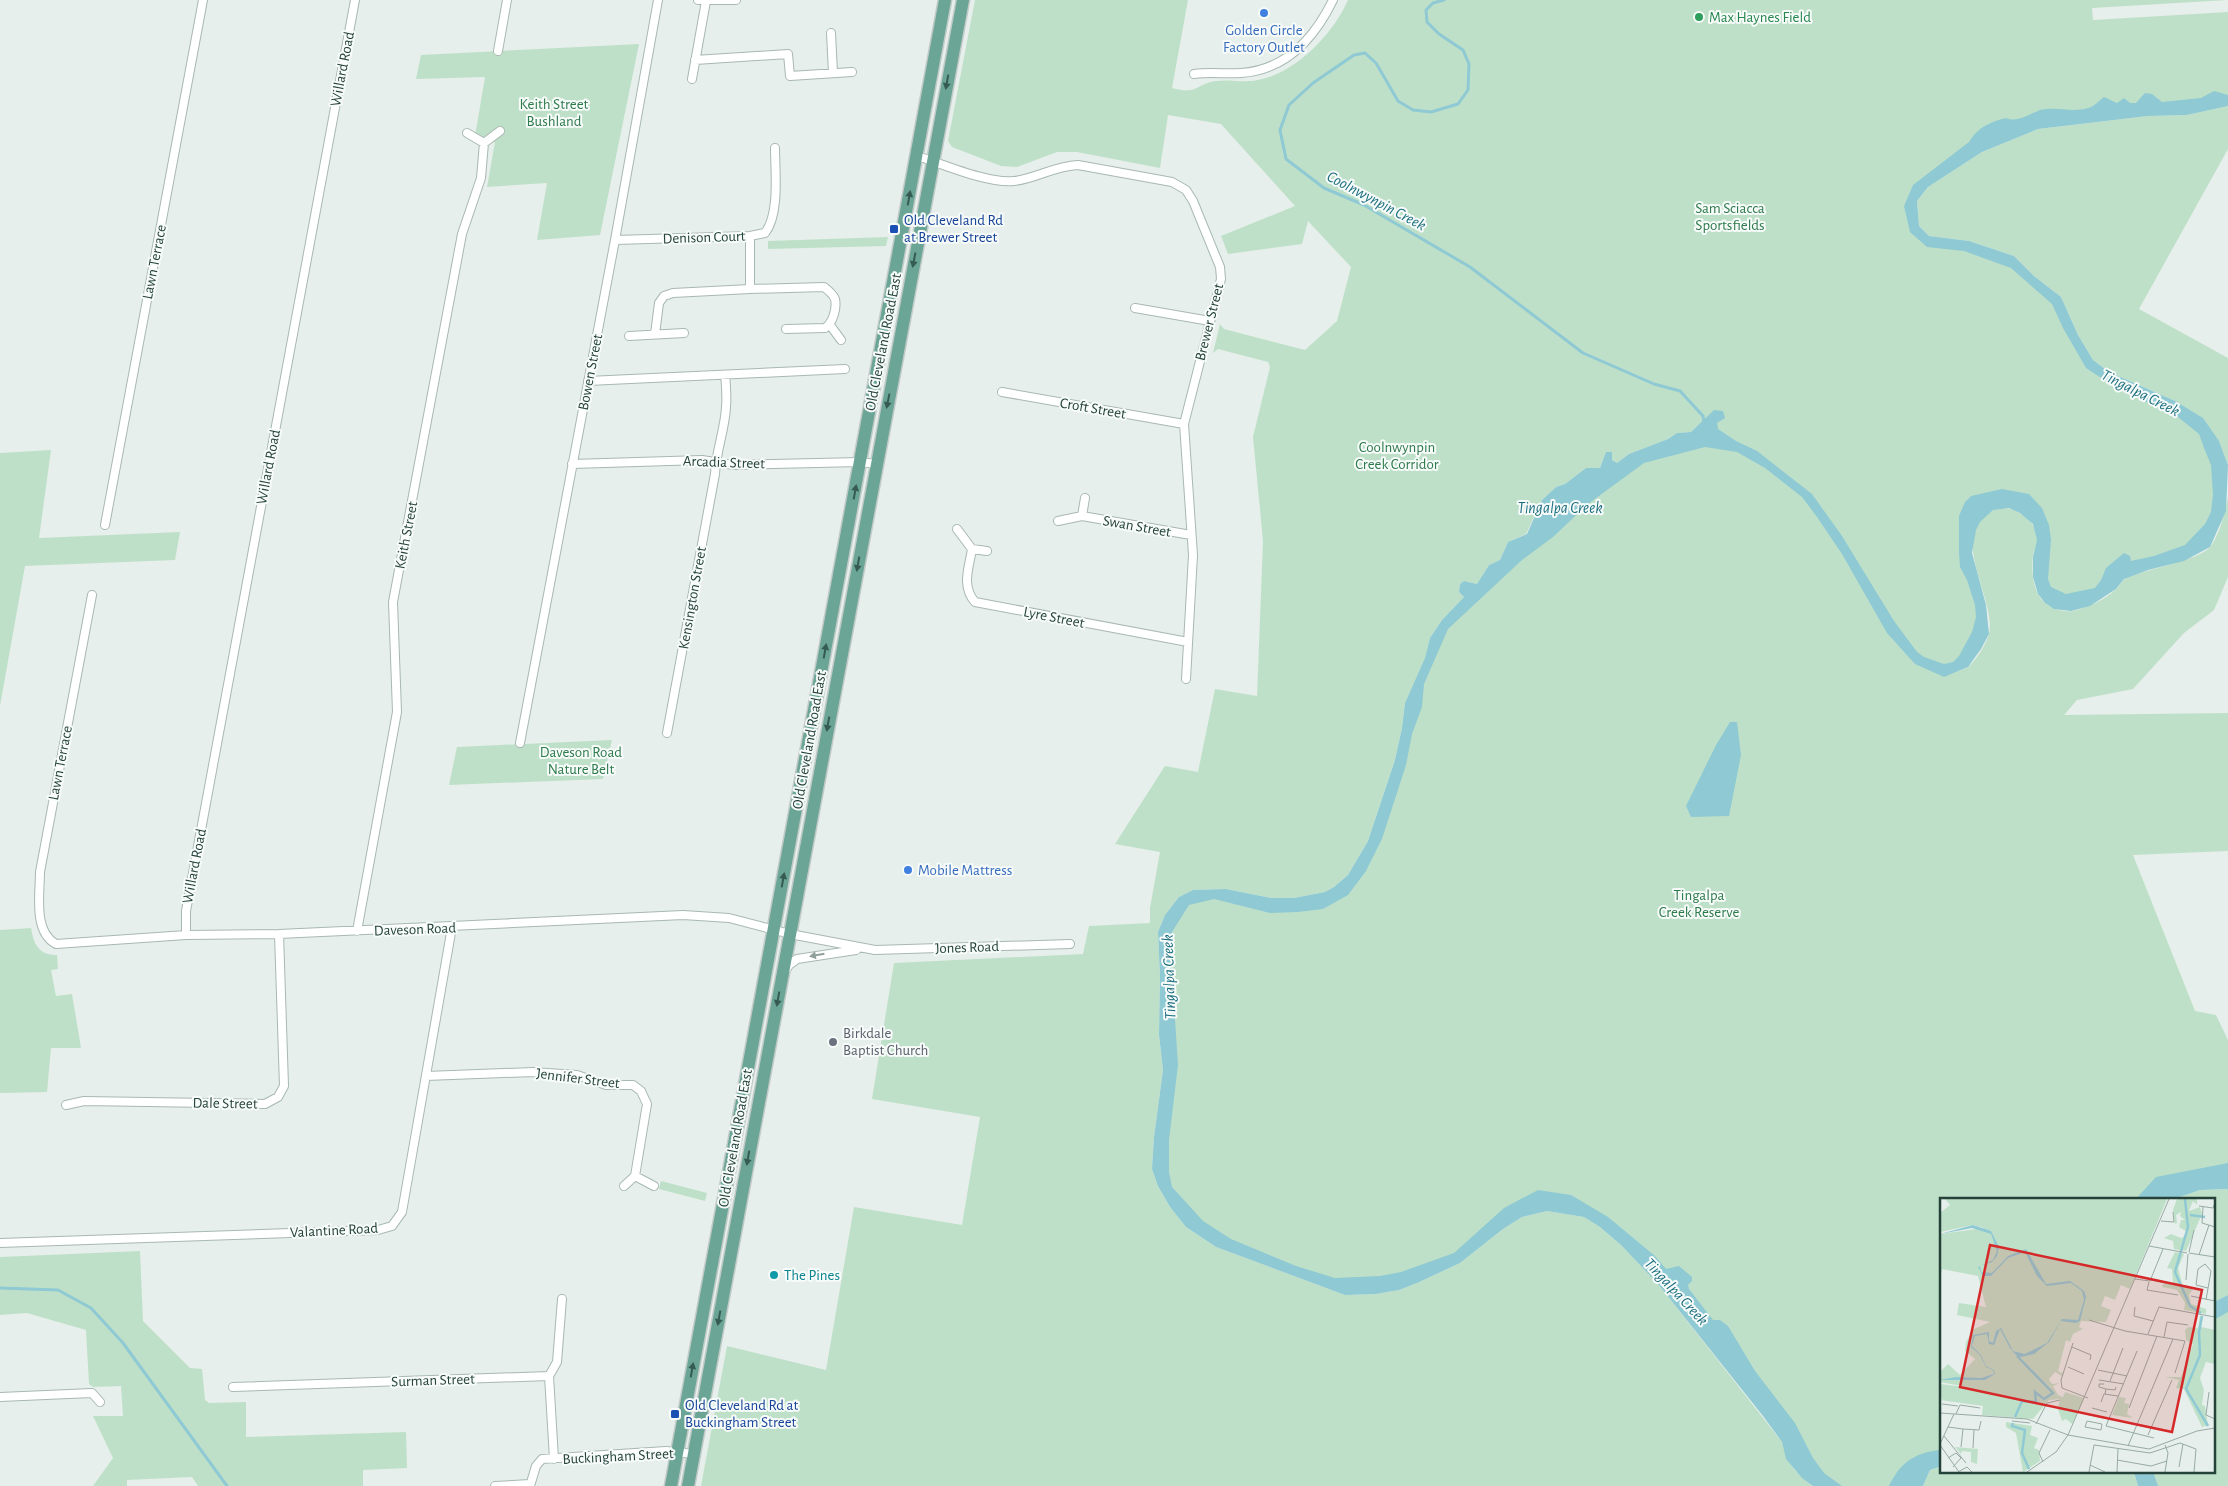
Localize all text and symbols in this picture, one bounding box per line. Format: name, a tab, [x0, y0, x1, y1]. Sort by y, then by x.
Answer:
marker: Golden Circle Factory Outlet	[1258, 7, 1270, 19]
place label: Max Haynes Field	[1709, 10, 1811, 25]
marker: Max Haynes Field	[1693, 11, 1705, 23]
place label: Golden Circle Factory Outlet	[1223, 23, 1305, 55]
street label: Willard Road	[328, 30, 357, 108]
one-way arrow	[943, 75, 951, 91]
park label: Keith Street Bushland	[520, 97, 589, 129]
water label: Coolnwynpin Creek	[1324, 168, 1429, 235]
one-way arrow	[905, 190, 913, 206]
park label: Sam Sciacca Sportsfields	[1695, 201, 1765, 233]
place label: Old Cleveland Rd at Brewer Street	[904, 213, 1003, 245]
street label: Lawn Terrace	[140, 223, 169, 301]
marker: Old Cleveland Rd at Brewer Street	[888, 223, 900, 235]
street label: Denison Court	[662, 229, 746, 246]
one-way arrow	[910, 253, 918, 269]
street label: Old Cleveland Road East	[863, 272, 904, 412]
street label: Brewer Street	[1193, 282, 1226, 362]
street label: Bowen Street	[576, 332, 605, 412]
water label: Tingalpa Creek	[2099, 366, 2182, 420]
one-way arrow	[884, 393, 892, 408]
street label: Croft Street	[1059, 395, 1127, 422]
street label: Willard Road	[254, 428, 283, 506]
park label: Coolnwynpin Creek Corridor	[1355, 440, 1439, 472]
street label: Arcadia Street	[683, 454, 765, 471]
one-way arrow	[851, 483, 859, 499]
street label: Keith Street	[393, 500, 420, 570]
water label: Tingalpa Creek	[1517, 500, 1603, 517]
street label: Swan Street	[1102, 513, 1172, 540]
street label: Kensington Street	[676, 545, 709, 651]
one-way arrow	[853, 556, 861, 572]
street label: Lyre Street	[1022, 604, 1086, 631]
one-way arrow	[822, 643, 830, 659]
street label: Old Cleveland Road East	[790, 670, 829, 810]
one-way arrow	[824, 716, 832, 732]
street label: Lawn Terrace	[46, 724, 75, 802]
park label: Daveson Road Nature Belt	[540, 745, 622, 777]
street label: Willard Road	[180, 827, 209, 905]
place label: Mobile Mattress	[918, 863, 1012, 878]
marker: Mobile Mattress	[902, 864, 914, 876]
one-way arrow	[780, 872, 788, 888]
park label: Tingalpa Creek Reserve	[1659, 888, 1739, 920]
street label: Daveson Road	[374, 921, 457, 938]
water label: Tingalpa Creek	[1160, 934, 1179, 1020]
street label: Jones Road	[935, 939, 1000, 956]
one-way arrow	[809, 952, 825, 960]
one-way arrow	[773, 991, 781, 1007]
place label: Birkdale Baptist Church	[843, 1026, 928, 1058]
marker: Birkdale Baptist Church	[827, 1036, 839, 1048]
street label: Jennifer Street	[535, 1066, 621, 1091]
street label: Old Cleveland Road East	[716, 1068, 755, 1208]
street label: Dale Street	[192, 1095, 258, 1112]
one-way arrow	[744, 1151, 752, 1167]
inset map	[1940, 1198, 2216, 1474]
street label: Valantine Road	[290, 1221, 379, 1240]
water label: Tingalpa Creek	[1641, 1255, 1711, 1329]
place label: The Pines	[784, 1268, 840, 1283]
marker: The Pines	[768, 1269, 780, 1281]
one-way arrow	[714, 1311, 722, 1327]
one-way arrow	[689, 1361, 697, 1377]
street label: Surman Street	[391, 1372, 475, 1389]
place label: Old Cleveland Rd at Buckingham Street	[685, 1398, 798, 1430]
marker: Old Cleveland Rd at Buckingham Street	[669, 1408, 681, 1420]
street label: Buckingham Street	[562, 1446, 674, 1467]

